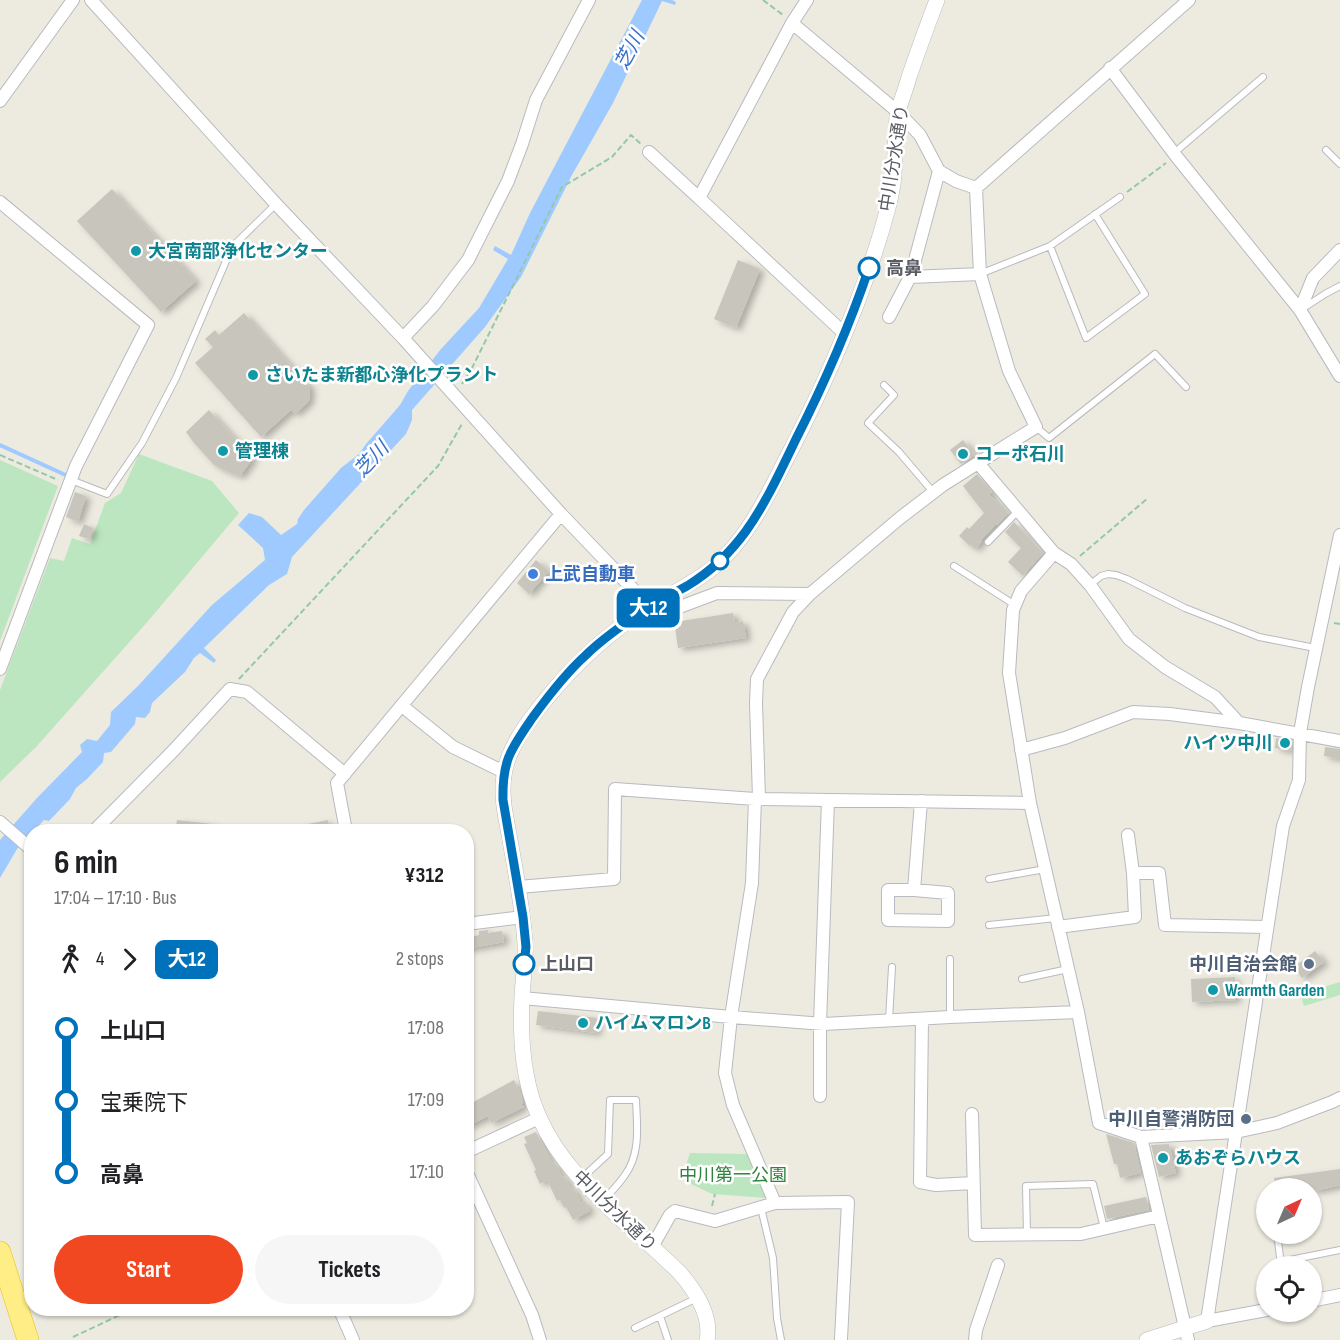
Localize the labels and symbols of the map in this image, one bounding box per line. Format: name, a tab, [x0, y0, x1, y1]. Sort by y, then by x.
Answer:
water label: 芝川	[610, 25, 651, 74]
street label: 中川分水通り	[876, 103, 913, 213]
place label: 大宮南部浄化センター	[148, 241, 328, 262]
marker: 大宮南部浄化センター	[129, 244, 143, 258]
marker: 高鼻	[858, 257, 880, 279]
place label: 高鼻	[886, 258, 922, 279]
place label: さいたま新都心浄化プラント	[265, 365, 498, 386]
marker: さいたま新都心浄化プラント	[246, 368, 260, 382]
water label: 芝川	[349, 435, 396, 482]
place label: 管理棟	[235, 441, 289, 462]
marker: 管理棟	[216, 444, 230, 458]
place label: コーポ石川	[975, 444, 1065, 465]
marker: コーポ石川	[956, 447, 970, 461]
unlabelled marker	[711, 552, 729, 570]
place label: 上武自動車	[545, 564, 635, 585]
marker: 上武自動車	[526, 567, 540, 581]
line badge: 大12	[614, 588, 682, 628]
place label: ハイツ中川	[1183, 733, 1273, 754]
marker: ハイツ中川	[1278, 736, 1292, 750]
marker: 上山口	[513, 953, 535, 975]
place label: 上山口	[540, 954, 594, 975]
place label: 中川自治会館	[1189, 954, 1297, 975]
marker: 中川自治会館	[1302, 957, 1316, 971]
place label: Warmth Garden	[1225, 980, 1324, 1001]
marker: Warmth Garden	[1206, 983, 1220, 997]
place label: ハイムマロンB	[595, 1013, 711, 1034]
marker: ハイムマロンB	[576, 1016, 590, 1030]
place label: 中川自警消防団	[1108, 1109, 1234, 1130]
marker: 中川自警消防団	[1239, 1112, 1253, 1126]
place label: あおぞらハウス	[1175, 1148, 1301, 1169]
marker: あおぞらハウス	[1156, 1151, 1170, 1165]
park label: 中川第一公園	[679, 1165, 787, 1186]
street label: 中川分水通り	[569, 1166, 661, 1256]
north arrow	[1256, 1178, 1322, 1244]

